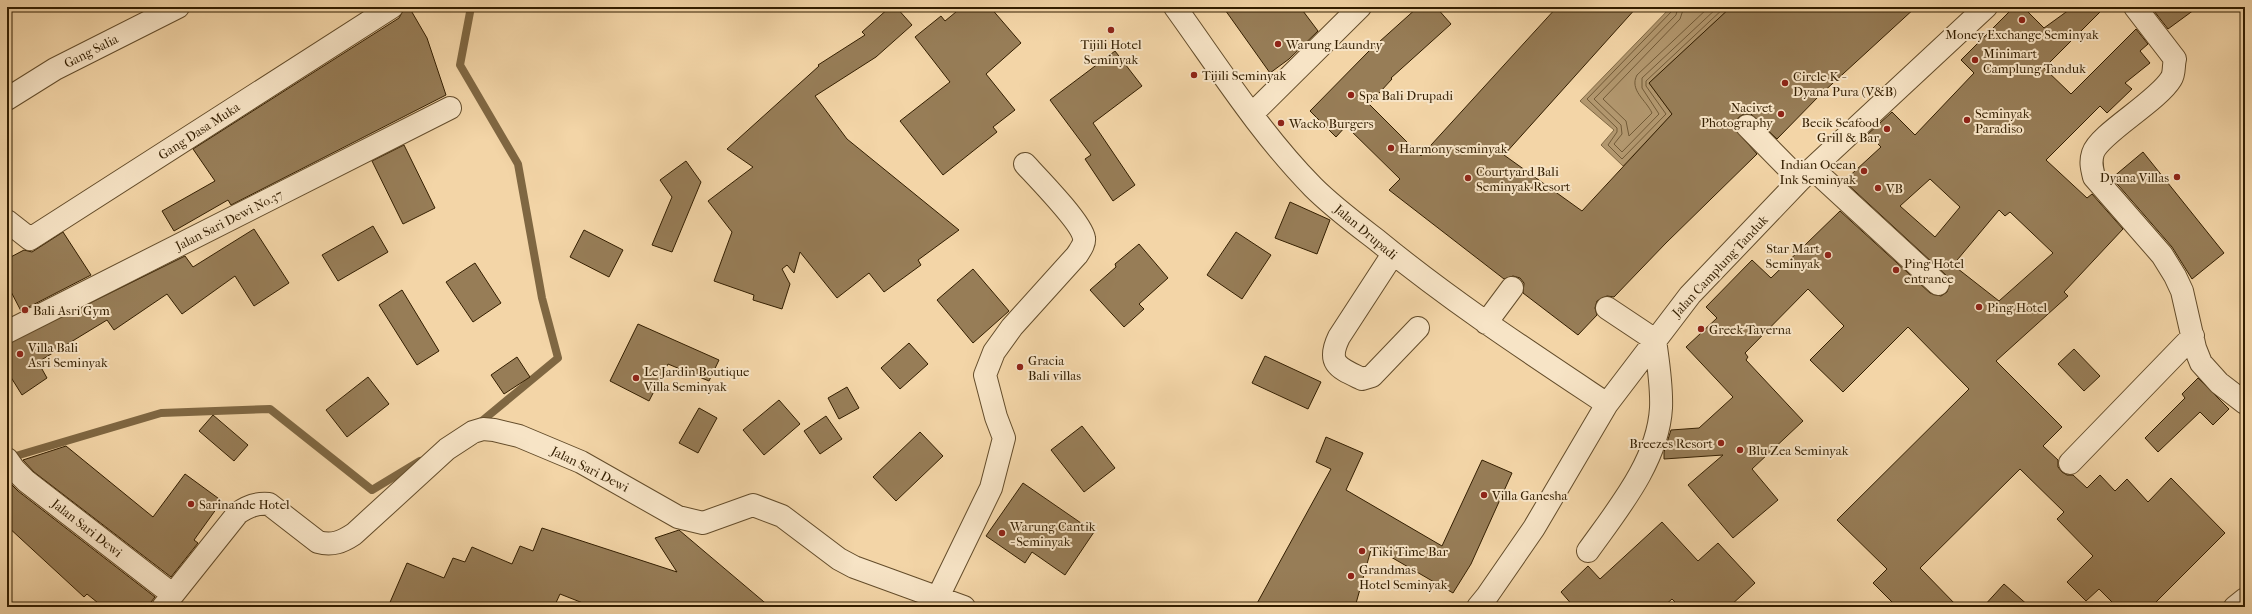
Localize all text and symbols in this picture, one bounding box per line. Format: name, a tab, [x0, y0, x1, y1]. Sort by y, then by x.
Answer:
marker: Money Exchange Seminyak	[2017, 15, 2027, 25]
marker: Tijili Hotel Seminyak	[1106, 25, 1116, 35]
place label: Money Exchange Seminyak	[1945, 27, 2099, 42]
street label: Gang Salia	[61, 31, 121, 71]
place label: Tijili Hotel Seminyak	[1081, 37, 1142, 67]
place label: Warung Laundry	[1285, 37, 1383, 52]
marker: Warung Laundry	[1273, 39, 1283, 49]
place label: Minimart Camplung Tanduk	[1983, 46, 2086, 76]
marker: Minimart Camplung Tanduk	[1970, 55, 1980, 65]
place label: Tijili Seminyak	[1202, 68, 1286, 83]
place label: Circle K - Dyana Pura (V&B)	[1793, 69, 1897, 99]
marker: Tijili Seminyak	[1189, 70, 1199, 80]
marker: Circle K - Dyana Pura (V&B)	[1780, 78, 1790, 88]
place label: Spa Bali Drupadi	[1359, 88, 1453, 103]
marker: Spa Bali Drupadi	[1346, 90, 1356, 100]
street label: Gang Dasa Muka	[156, 99, 243, 163]
place label: Nacivet Photography	[1701, 100, 1774, 130]
place label: Seminyak Paradiso	[1975, 106, 2030, 136]
marker: Nacivet Photography	[1776, 109, 1786, 119]
place label: Becik Seafood Grill & Bar	[1802, 115, 1880, 145]
marker: Seminyak Paradiso	[1962, 115, 1972, 125]
place label: Wacko Burgers	[1288, 116, 1374, 131]
marker: Wacko Burgers	[1276, 118, 1286, 128]
marker: Becik Seafood Grill & Bar	[1882, 124, 1892, 134]
place label: Harmony seminyak	[1399, 141, 1508, 156]
marker: Harmony seminyak	[1386, 143, 1396, 153]
place label: Indian Ocean Ink Seminyak	[1779, 157, 1856, 187]
place label: Courtyard Bali Seminyak Resort	[1476, 164, 1571, 194]
marker: Indian Ocean Ink Seminyak	[1859, 166, 1869, 176]
place label: Dyana Villas	[2100, 170, 2169, 185]
marker: Dyana Villas	[2172, 172, 2182, 182]
marker: Courtyard Bali Seminyak Resort	[1463, 173, 1473, 183]
place label: VB	[1885, 181, 1903, 196]
marker: VB	[1873, 183, 1883, 193]
street label: Jalan Sari Dewi No.37	[172, 186, 285, 254]
street label: Jalan Drupadi	[1331, 201, 1401, 263]
street label: Jalan Camplung Tanduk	[1668, 212, 1771, 321]
place label: Star Mart Seminyak	[1766, 241, 1820, 271]
marker: Star Mart Seminyak	[1823, 250, 1833, 260]
place label: Ping Hotel entrance	[1904, 256, 1965, 286]
marker: Ping Hotel entrance	[1891, 265, 1901, 275]
place label: Ping Hotel	[1987, 300, 2048, 315]
marker: Ping Hotel	[1974, 302, 1984, 312]
place label: Bali Asri Gym	[33, 303, 110, 318]
marker: Bali Asri Gym	[20, 305, 30, 315]
place label: Greek Taverna	[1709, 322, 1792, 337]
marker: Greek Taverna	[1696, 324, 1706, 334]
place label: Villa Bali Asri Seminyak	[27, 340, 108, 370]
marker: Villa Bali Asri Seminyak	[15, 349, 25, 359]
place label: Gracia Bali villas	[1028, 353, 1081, 383]
marker: Gracia Bali villas	[1015, 362, 1025, 372]
place label: Le Jardin Boutique Villa Seminyak	[643, 364, 750, 394]
marker: Le Jardin Boutique Villa Seminyak	[631, 373, 641, 383]
place label: Breezes Resort	[1629, 436, 1713, 451]
marker: Breezes Resort	[1716, 438, 1726, 448]
street label: Jalan Sari Dewi	[548, 443, 632, 495]
place label: Blu Zea Seminyak	[1748, 443, 1849, 458]
marker: Blu Zea Seminyak	[1735, 445, 1745, 455]
place label: Villa Ganesha	[1491, 488, 1568, 503]
marker: Villa Ganesha	[1479, 490, 1489, 500]
street label: Jalan Sari Dewi	[48, 495, 125, 560]
place label: Sarinande Hotel	[199, 497, 290, 512]
marker: Sarinande Hotel	[186, 499, 196, 509]
place label: Warung Cantik - Seminyak	[1009, 519, 1096, 549]
marker: Warung Cantik - Seminyak	[997, 528, 1007, 538]
place label: Tiki Time Bar	[1370, 544, 1448, 559]
marker: Tiki Time Bar	[1357, 546, 1367, 556]
place label: Grandmas Hotel Seminyak	[1359, 562, 1448, 592]
marker: Grandmas Hotel Seminyak	[1346, 571, 1356, 581]

